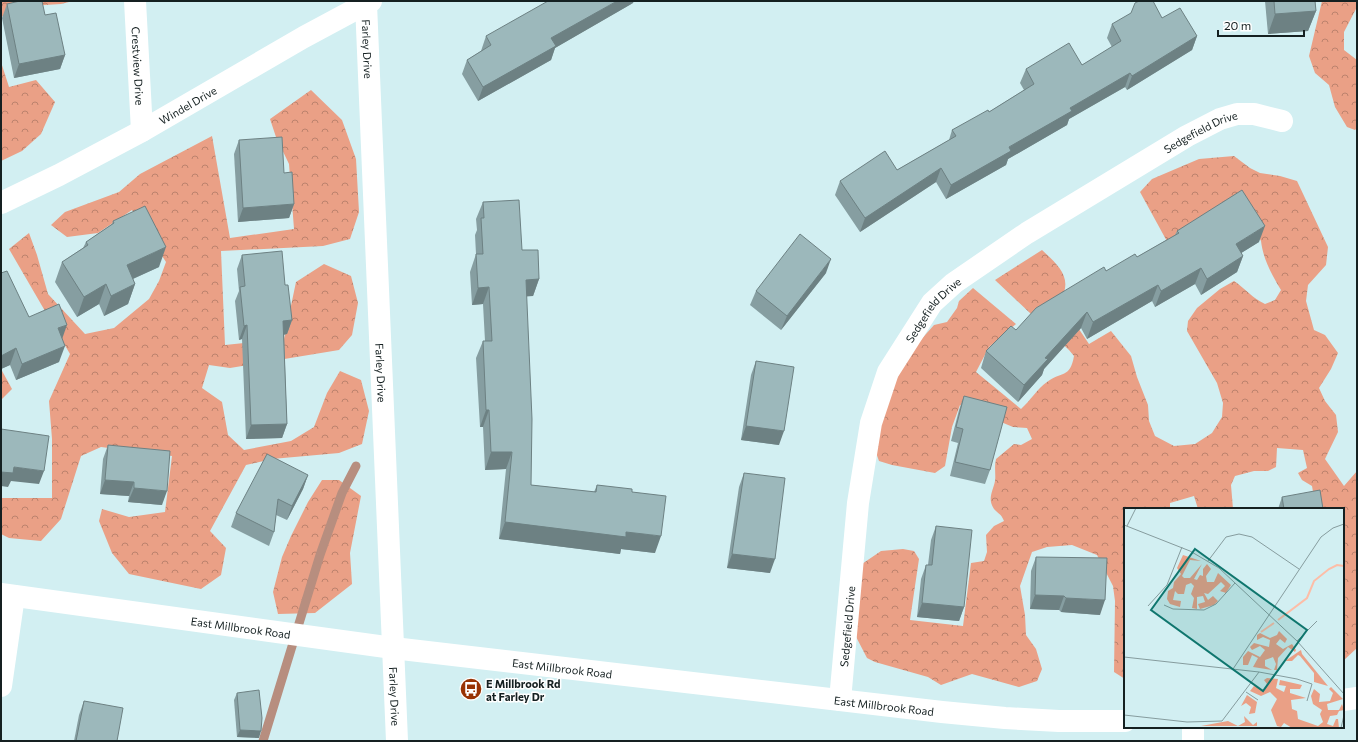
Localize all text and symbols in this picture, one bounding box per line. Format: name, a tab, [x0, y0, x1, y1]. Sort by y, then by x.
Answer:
scale bar	[1218, 12, 1304, 38]
text: 20 m	[1224, 18, 1251, 32]
street label: Farley Drive	[360, 19, 376, 79]
street label: Crestview Drive	[130, 26, 147, 106]
street label: Windel Drive	[157, 83, 219, 126]
street label: Sedgefield Drive	[1161, 108, 1239, 155]
street label: Sedgefield Drive	[902, 274, 963, 344]
street label: Farley Drive	[374, 343, 389, 403]
inset map	[1124, 508, 1344, 728]
street label: Sedgefield Drive	[837, 585, 857, 667]
street label: East Millbrook Road	[190, 614, 291, 640]
street label: East Millbrook Road	[511, 655, 613, 680]
street label: Farley Drive	[387, 667, 403, 726]
bus stop icon: E Millbrook Rd at Farley Dr	[458, 676, 484, 702]
place label: E Millbrook Rd at Farley Dr	[486, 677, 560, 703]
street label: East Millbrook Road	[833, 693, 935, 718]

